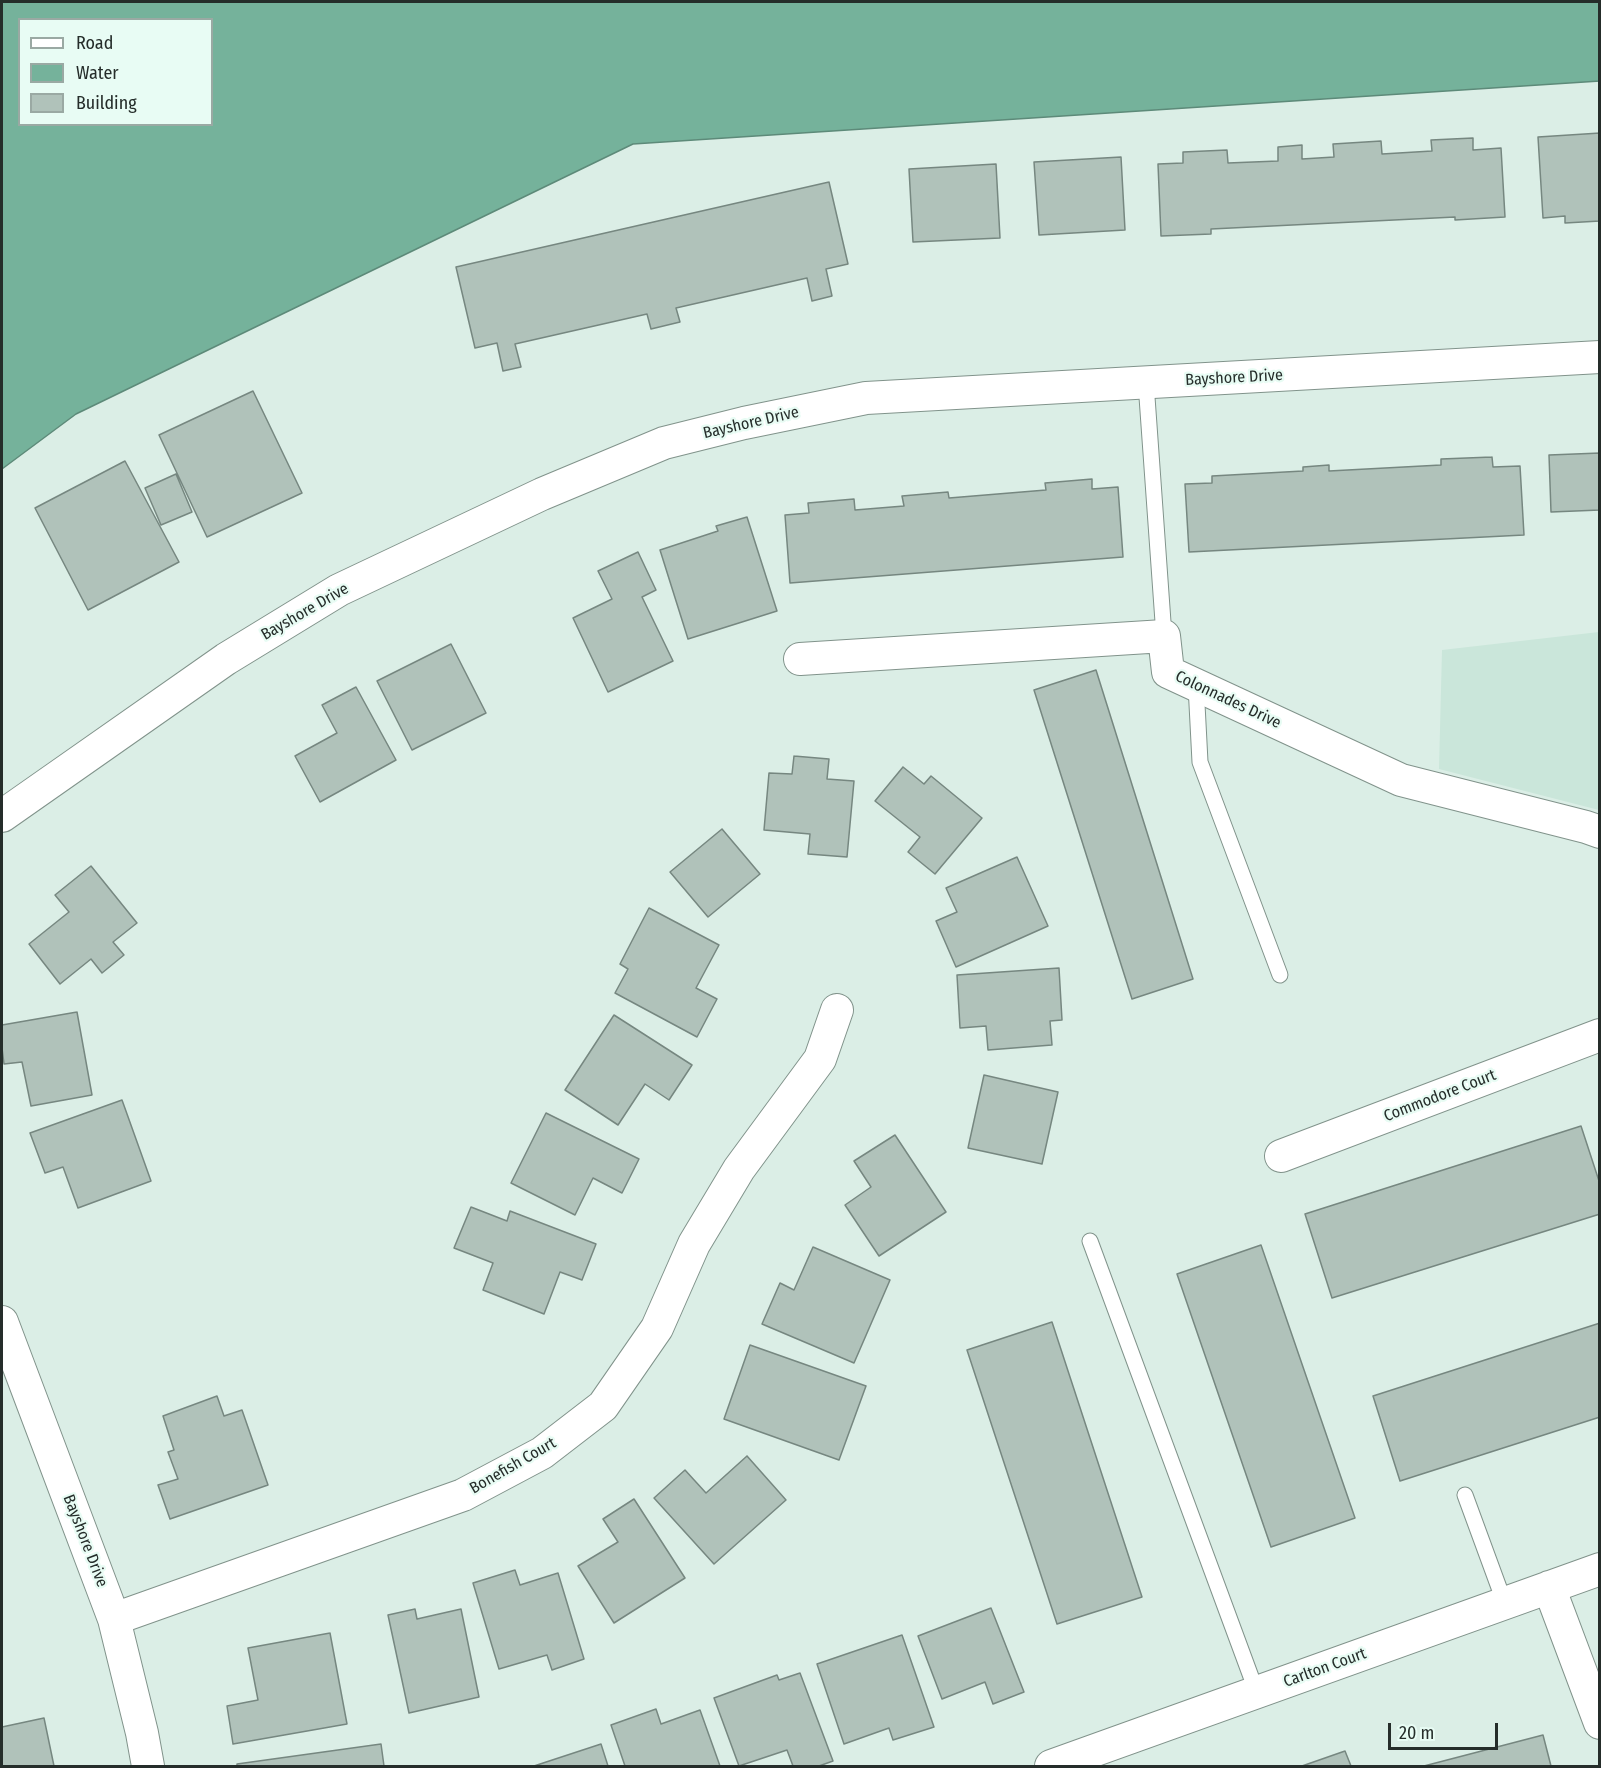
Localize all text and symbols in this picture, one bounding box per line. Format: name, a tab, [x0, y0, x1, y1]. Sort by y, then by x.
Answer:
legend	[18, 18, 213, 126]
text: Road	[76, 32, 113, 54]
text: Water	[76, 62, 119, 84]
text: Building	[76, 92, 137, 114]
street label: Bayshore Drive	[1185, 366, 1283, 390]
street label: Bayshore Drive	[701, 403, 801, 443]
street label: Bayshore Drive	[258, 579, 352, 645]
street label: Colonnades Drive	[1172, 667, 1284, 733]
street label: Commodore Court	[1381, 1066, 1499, 1126]
street label: Bonefish Court	[466, 1434, 560, 1498]
street label: Bayshore Drive	[59, 1492, 111, 1590]
street label: Carlton Court	[1281, 1644, 1369, 1692]
scale bar	[1391, 1711, 1500, 1749]
text: 20 m	[1399, 1722, 1434, 1744]

